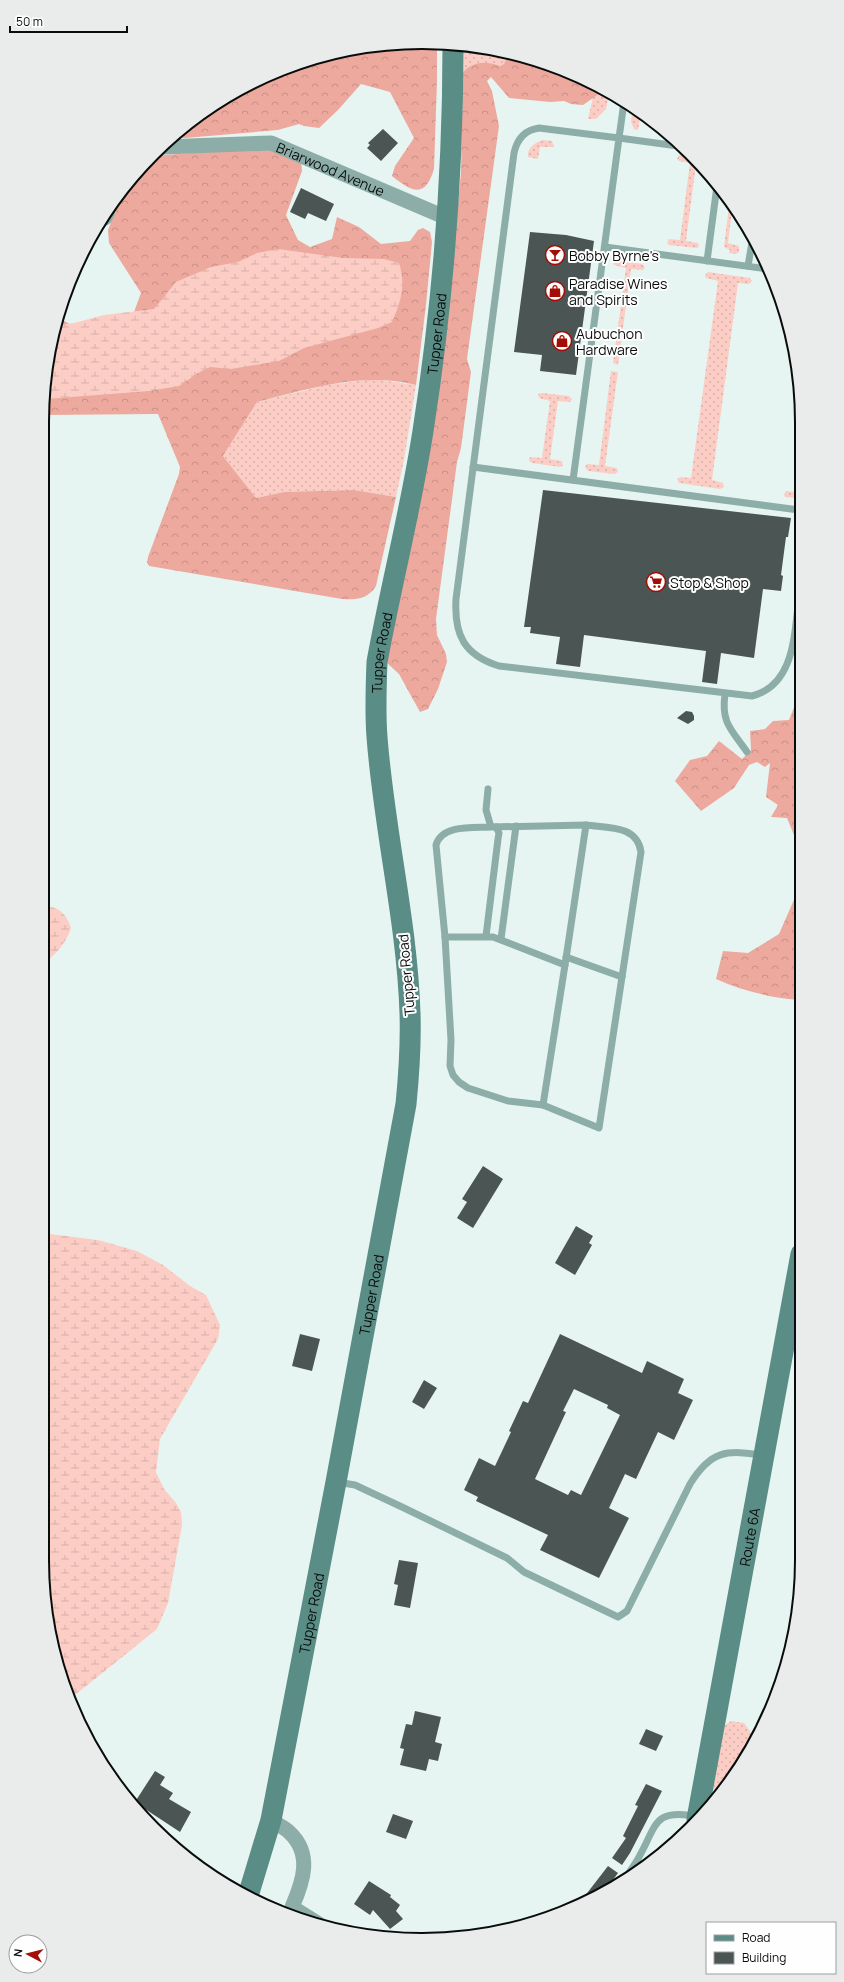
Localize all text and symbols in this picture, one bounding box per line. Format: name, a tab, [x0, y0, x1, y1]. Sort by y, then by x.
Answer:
scale bar	[10, 8, 127, 34]
text: 50 m	[16, 13, 43, 30]
street label: Briarwood Avenue	[274, 137, 388, 200]
bar icon: Bobby Byrne's	[544, 244, 566, 266]
place label: Bobby Byrne's	[569, 246, 659, 265]
place label: Paradise Wines and Spirits	[569, 274, 667, 309]
shop icon: Paradise Wines and Spirits	[544, 280, 566, 302]
street label: Tupper Road	[422, 292, 450, 376]
place label: Aubuchon Hardware	[576, 324, 642, 359]
shop icon: Aubuchon Hardware	[551, 330, 573, 352]
supermarket icon: Stop & Shop	[645, 571, 667, 593]
place label: Stop & Shop	[670, 573, 749, 592]
street label: Tupper Road	[366, 610, 396, 693]
street label: Tupper Road	[393, 933, 419, 1017]
street label: Tupper Road	[354, 1253, 387, 1337]
street label: Route 6A	[734, 1506, 764, 1568]
street label: Tupper Road	[294, 1571, 328, 1655]
legend	[706, 1922, 836, 1974]
text: Road	[742, 1929, 770, 1946]
north arrow	[8, 1934, 48, 1974]
text: N	[10, 1948, 26, 1958]
text: Building	[742, 1949, 786, 1966]

